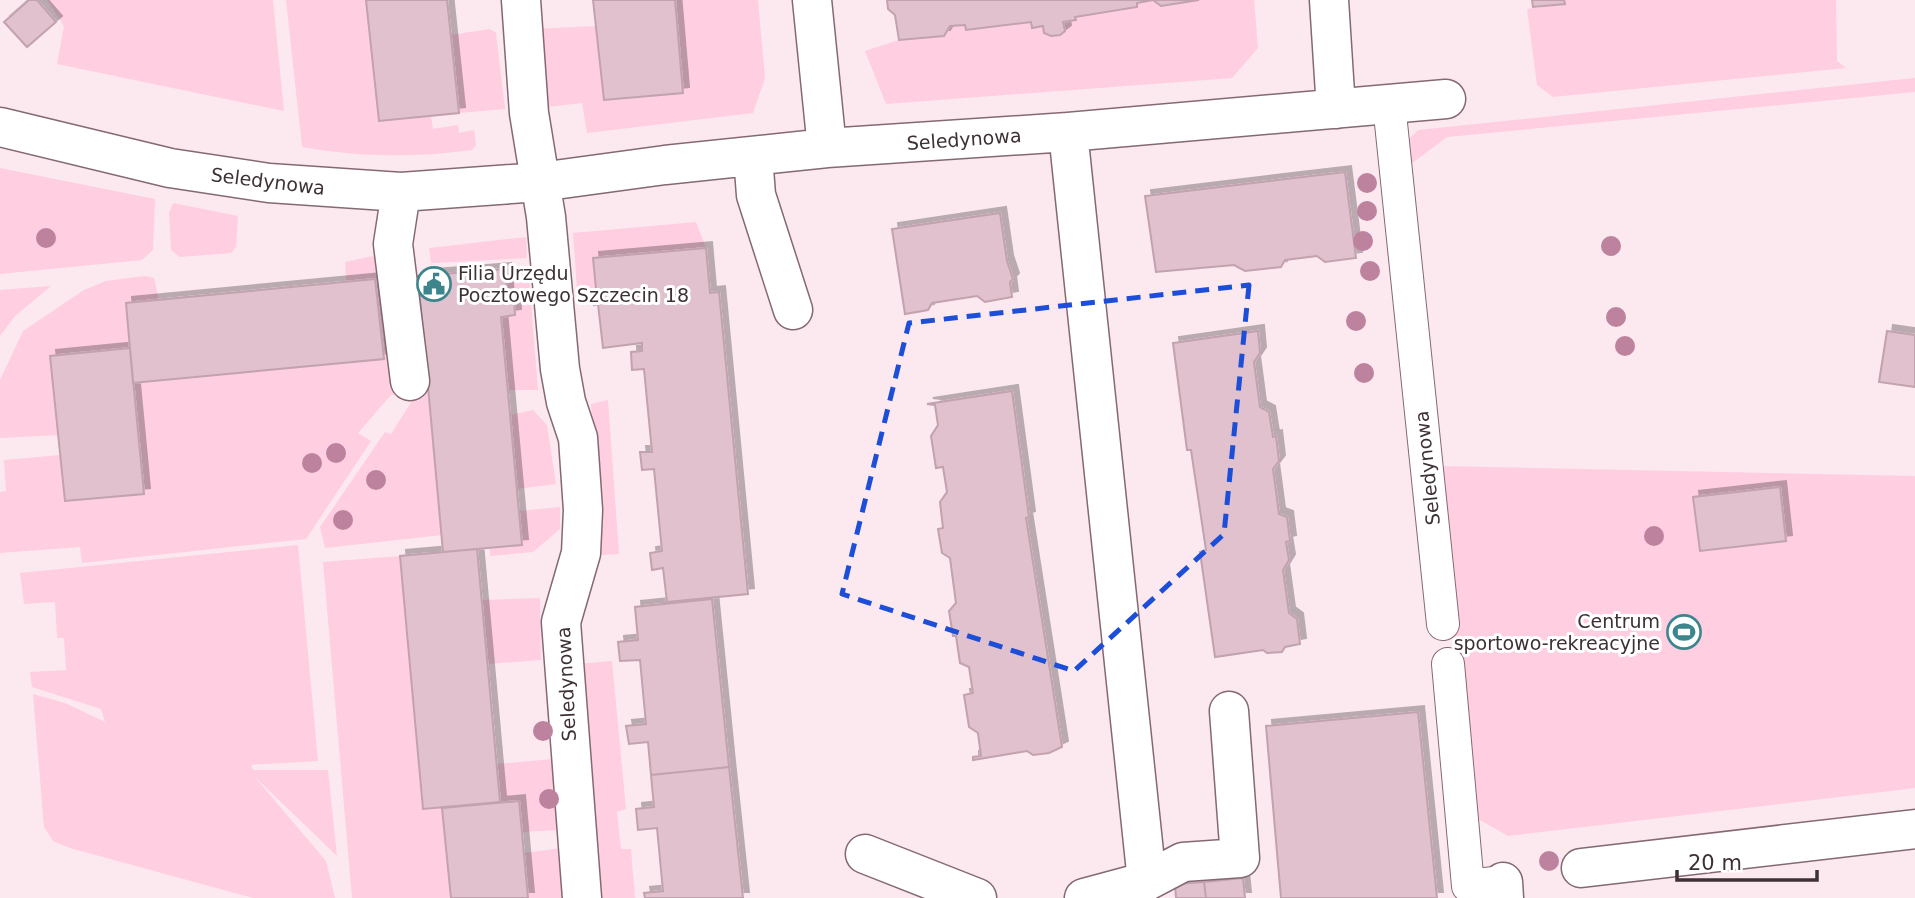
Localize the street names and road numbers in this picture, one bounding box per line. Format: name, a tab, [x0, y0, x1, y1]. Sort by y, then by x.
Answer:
street label: Seledynowa	[906, 124, 1022, 154]
street label: Seledynowa	[210, 163, 326, 199]
street label: Seledynowa	[1410, 410, 1444, 526]
street label: Seledynowa	[552, 626, 580, 742]

